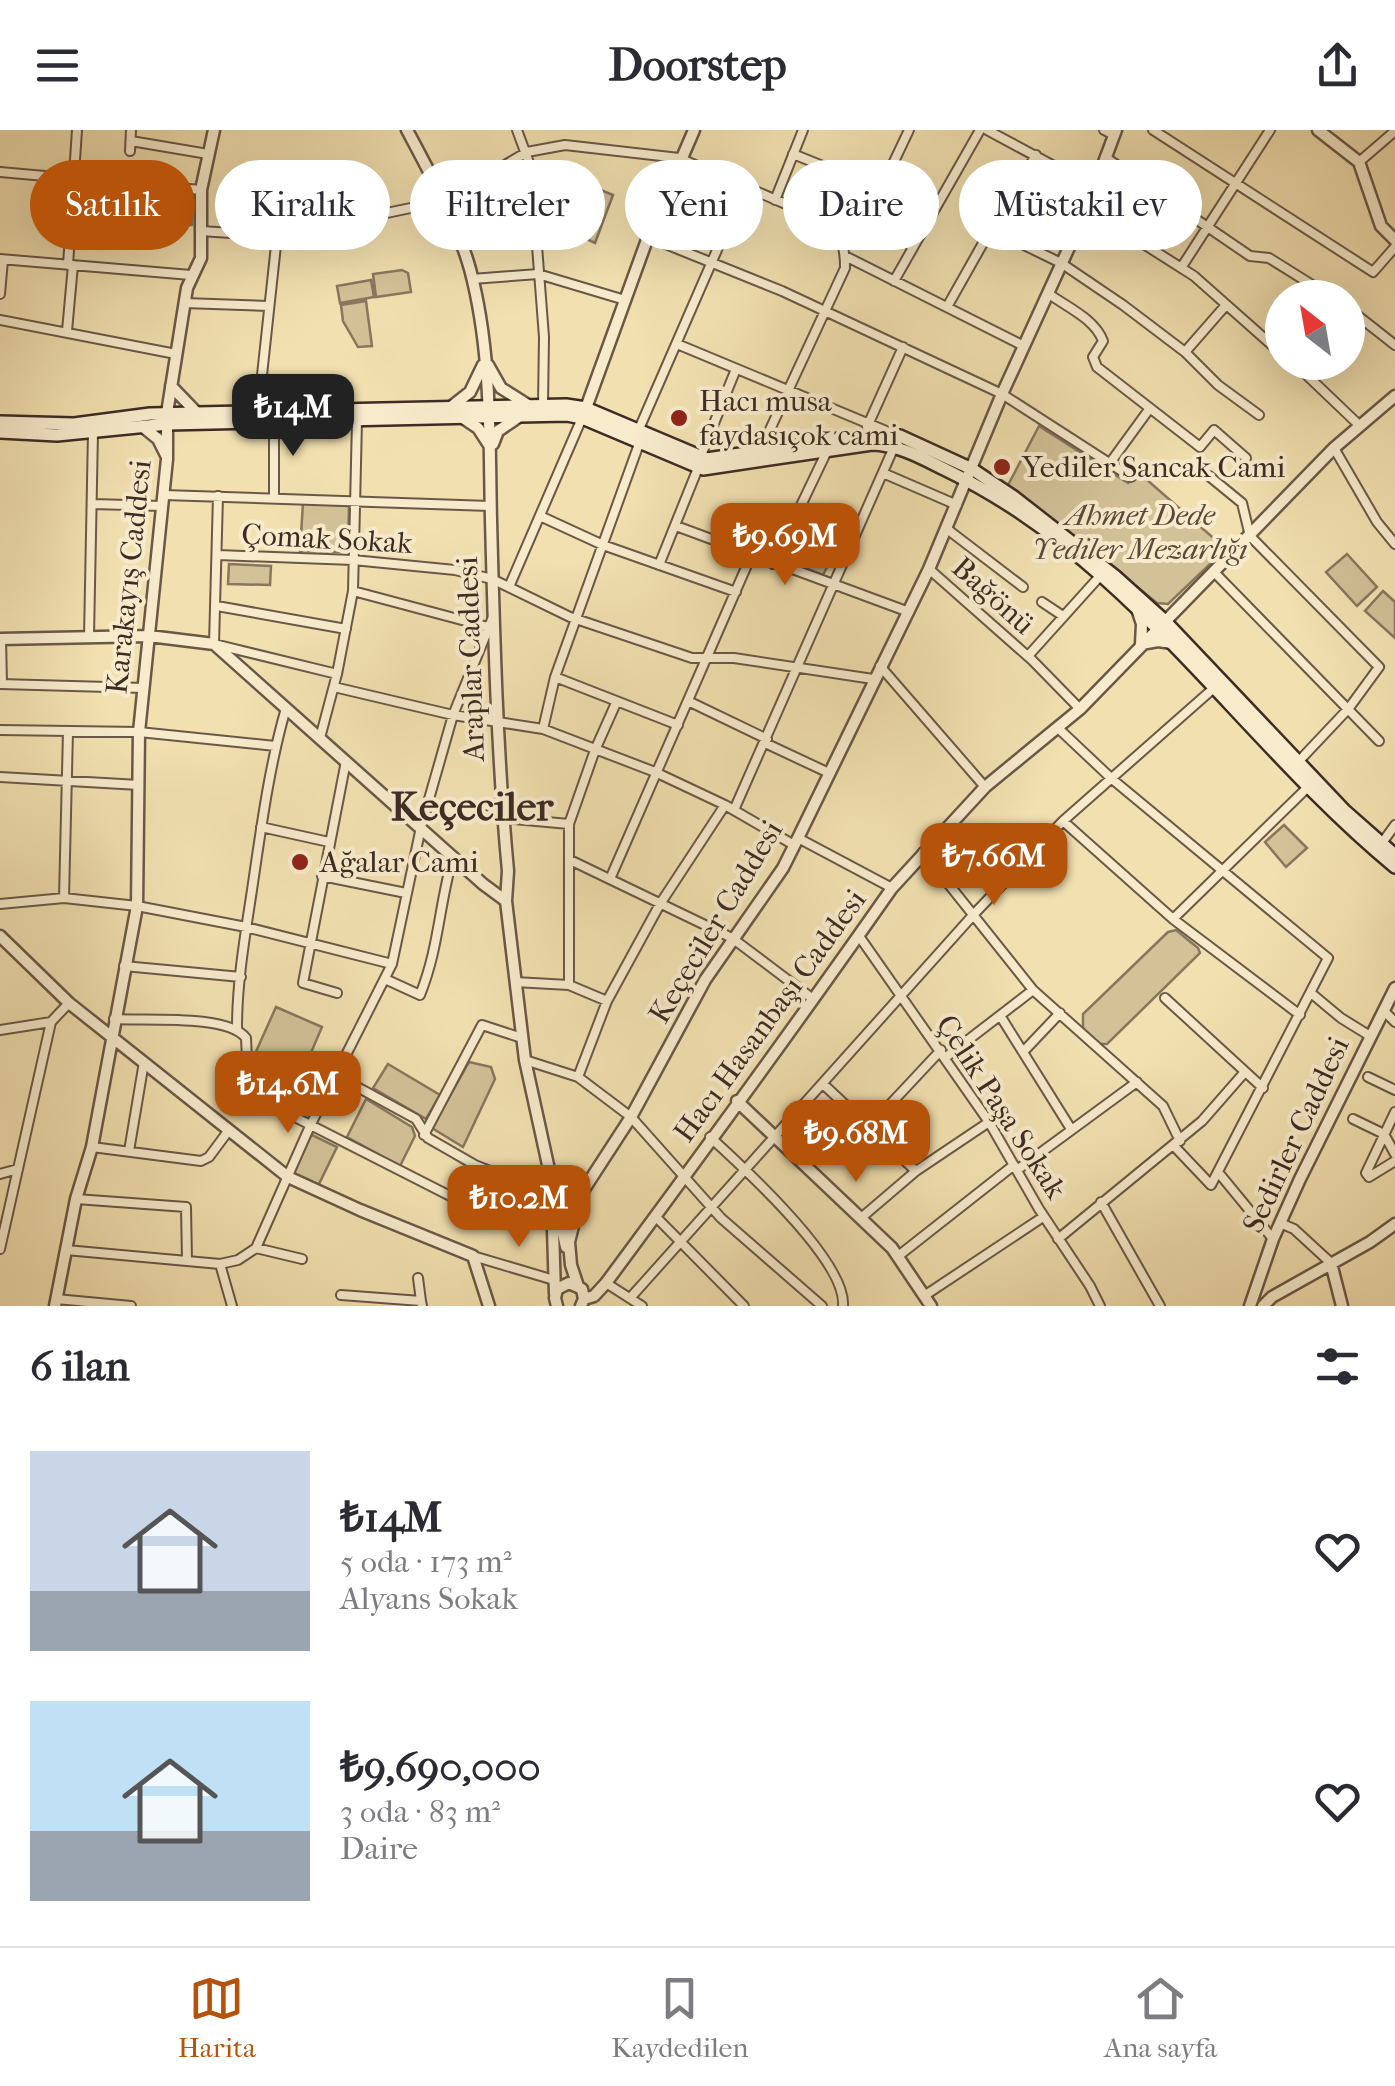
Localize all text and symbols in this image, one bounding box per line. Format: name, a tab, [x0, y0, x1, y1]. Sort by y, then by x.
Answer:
icon: menu	[30, 38, 85, 93]
icon: share	[1310, 38, 1365, 93]
text: Doorstep	[608, 39, 787, 92]
chip: Satılık	[30, 160, 195, 250]
chip: Kiralık	[215, 160, 390, 250]
chip: Filtreler	[410, 160, 605, 250]
chip: Yeni	[625, 160, 763, 250]
chip: Daire	[783, 160, 939, 250]
chip: Müstakil ev	[959, 160, 1202, 250]
north arrow	[1265, 280, 1365, 380]
map controls	[1265, 280, 1365, 380]
pin: ₺14M	[234, 374, 352, 459]
place label: Hacı musa faydasıçok cami	[699, 384, 899, 453]
text: ₺14M	[254, 388, 332, 425]
marker: Hacı musa faydasıçok cami	[668, 407, 690, 429]
place label: Yediler Sancak Cami	[1021, 450, 1286, 485]
marker: Yediler Sancak Cami	[991, 456, 1013, 478]
street label: Karakayış Caddesi	[99, 458, 159, 696]
park label: Ahmet Dede Yediler Mezarlığı	[1032, 498, 1248, 567]
pin: ₺9.69M	[704, 503, 866, 588]
street label: Çomak Sokak	[241, 517, 414, 561]
text: ₺9.69M	[733, 517, 837, 554]
street label: Bağönü	[945, 550, 1041, 642]
street label: Araplar Caddesi	[450, 556, 492, 763]
district label: Keçeciler	[391, 784, 554, 831]
street label: Keçeciler Caddesi	[642, 814, 790, 1030]
pin: ₺7.66M	[913, 823, 1075, 908]
text: ₺7.66M	[942, 837, 1046, 874]
place label: Ağalar Cami	[319, 845, 479, 880]
marker: Ağalar Cami	[289, 851, 311, 873]
street label: Hacı Hasanbaşı Caddesi	[667, 883, 873, 1149]
street label: Çelik Paşa Sokak	[929, 1008, 1074, 1206]
street label: Sedirler Caddesi	[1235, 1032, 1357, 1238]
pin: ₺14.6M	[207, 1051, 369, 1136]
text: ₺14.6M	[237, 1065, 339, 1102]
pin: ₺9.68M	[775, 1100, 937, 1185]
text: ₺9.68M	[804, 1114, 908, 1151]
pin: ₺10.2M	[438, 1165, 600, 1250]
text: ₺10.2M	[469, 1179, 569, 1216]
icon: filters	[1310, 1339, 1365, 1394]
text: 6 ilan	[30, 1342, 130, 1391]
icon: home	[110, 1491, 230, 1611]
text: ₺14M	[340, 1493, 442, 1542]
icon: heart	[1310, 1524, 1365, 1579]
text: 5 oda · 173 m²	[340, 1543, 512, 1580]
text: Alyans Sokak	[340, 1580, 518, 1617]
icon: home	[110, 1741, 230, 1861]
text: ₺9,690,000	[340, 1743, 541, 1792]
icon: heart	[1310, 1774, 1365, 1829]
text: 3 oda · 83 m²	[340, 1793, 500, 1830]
text: Daire	[340, 1830, 418, 1867]
tab: Harita	[178, 1971, 256, 2064]
tab: Kaydedilen	[611, 1971, 749, 2064]
tab: Ana sayfa	[1104, 1971, 1217, 2064]

